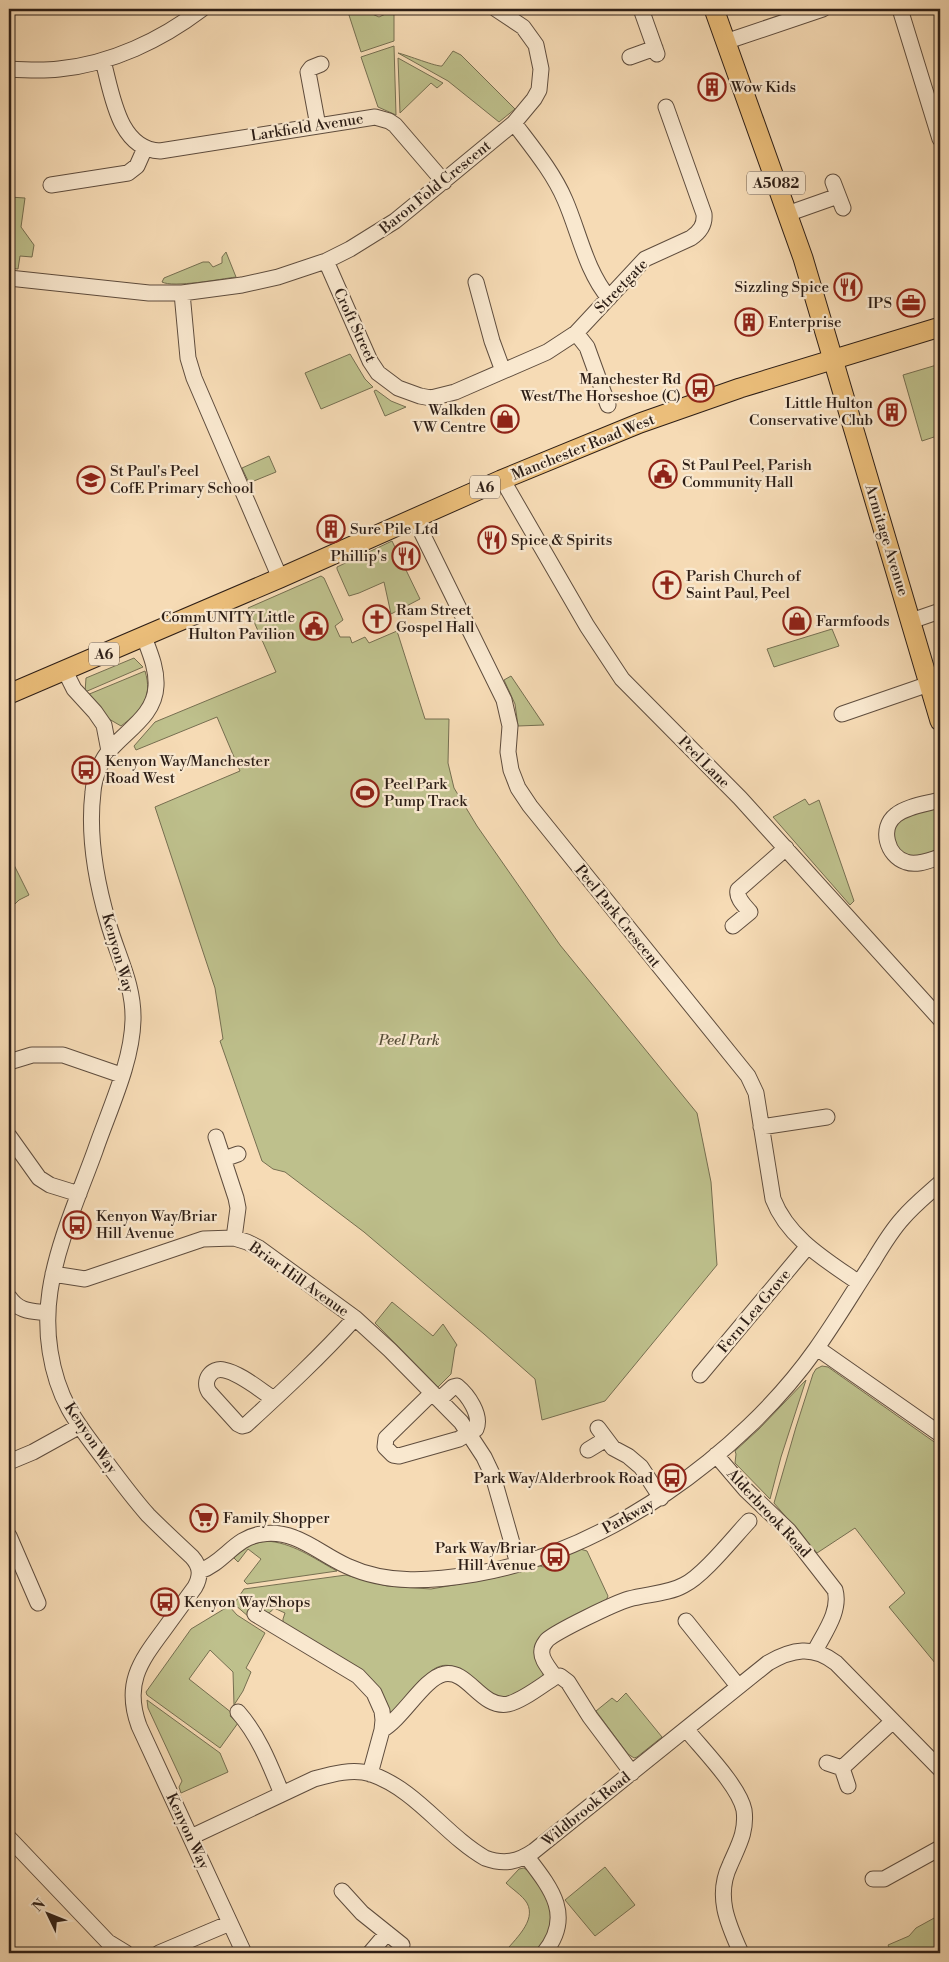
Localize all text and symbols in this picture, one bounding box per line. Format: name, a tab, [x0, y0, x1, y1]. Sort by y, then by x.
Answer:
building icon: Wow Kids	[697, 72, 727, 102]
place label: Wow Kids	[730, 78, 796, 97]
street label: Larkfield Avenue	[249, 109, 365, 146]
street label: Baron Fold Crescent	[375, 136, 496, 239]
road number: A5082	[747, 172, 805, 194]
street label: Streetgate	[591, 255, 652, 318]
restaurant icon: Sizzling Spice	[833, 272, 863, 302]
place label: Sizzling Spice	[734, 278, 829, 297]
street label: Croft Street	[329, 285, 380, 366]
office icon: IPS	[896, 288, 926, 318]
place label: IPS	[867, 294, 892, 313]
building icon: Enterprise	[734, 307, 764, 337]
place label: Enterprise	[768, 313, 842, 332]
place label: Manchester Rd West/The Horseshoe (C)	[520, 370, 681, 406]
bus stop icon: Manchester Rd West/The Horseshoe (C)	[685, 373, 715, 403]
place label: Little Hulton Conservative Club	[749, 394, 873, 430]
building icon: Little Hulton Conservative Club	[877, 397, 907, 427]
place label: Walkden VW Centre	[412, 401, 486, 437]
shop icon: Walkden VW Centre	[490, 404, 520, 434]
street label: Manchester Road West	[509, 410, 658, 485]
place label: St Paul Peel, Parish Community Hall	[682, 456, 812, 492]
public building icon: St Paul Peel, Parish Community Hall	[648, 459, 678, 489]
place label: St Paul's Peel CofE Primary School	[110, 462, 254, 498]
school or university icon: St Paul's Peel CofE Primary School	[76, 465, 106, 495]
road number: A6	[470, 476, 500, 498]
street label: Armitage Avenue	[860, 481, 913, 598]
building icon: Sure Pile Ltd	[316, 514, 346, 544]
place label: Sure Pile Ltd	[350, 520, 439, 539]
restaurant icon: Spice & Spirits	[477, 525, 507, 555]
place label: Spice & Spirits	[511, 531, 612, 550]
restaurant icon: Phillip's	[391, 541, 421, 571]
place label: Phillip's	[330, 547, 387, 566]
place label: Parish Church of Saint Paul, Peel	[686, 567, 801, 603]
church icon: Parish Church of Saint Paul, Peel	[652, 570, 682, 600]
place label: Ram Street Gospel Hall	[396, 601, 475, 637]
church icon: Ram Street Gospel Hall	[362, 604, 392, 634]
shop icon: Farmfoods	[782, 606, 812, 636]
place label: CommUNITY Little Hulton Pavilion	[161, 608, 295, 644]
public building icon: CommUNITY Little Hulton Pavilion	[299, 611, 329, 641]
place label: Farmfoods	[816, 612, 890, 631]
road number: A6	[89, 642, 119, 666]
street label: Peel Lane	[674, 732, 734, 792]
place label: Kenyon Way/Manchester Road West	[105, 752, 270, 788]
bus stop icon: Kenyon Way/Manchester Road West	[71, 755, 101, 785]
place label: Peel Park Pump Track	[384, 775, 468, 811]
sports icon: Peel Park Pump Track	[350, 778, 380, 808]
street label: Peel Park Crescent	[570, 861, 665, 972]
street label: Kenyon Way	[97, 911, 138, 996]
park label: Peel Park	[377, 1031, 440, 1050]
place label: Kenyon Way/Briar Hill Avenue	[96, 1207, 218, 1243]
bus stop icon: Kenyon Way/Briar Hill Avenue	[62, 1210, 92, 1240]
street label: Briar Hill Avenue	[244, 1237, 352, 1321]
street label: Fern Lea Grove	[714, 1266, 795, 1357]
street label: Kenyon Way	[60, 1399, 122, 1478]
bus stop icon: Park Way/Alderbrook Road	[657, 1463, 687, 1493]
street label: Alderbrook Road	[722, 1464, 815, 1562]
place label: Park Way/Alderbrook Road	[474, 1469, 653, 1488]
street label: Parkway	[599, 1494, 658, 1538]
supermarket icon: Family Shopper	[189, 1503, 219, 1533]
place label: Family Shopper	[223, 1509, 330, 1528]
place label: Park Way/Briar Hill Avenue	[435, 1539, 537, 1575]
bus stop icon: Park Way/Briar Hill Avenue	[540, 1542, 570, 1572]
bus stop icon: Kenyon Way/Shops	[150, 1587, 180, 1617]
place label: Kenyon Way/Shops	[184, 1593, 310, 1612]
street label: Wildbrook Road	[537, 1768, 635, 1852]
street label: Kenyon Way	[162, 1790, 214, 1873]
north arrow	[22, 1890, 72, 1940]
text: N	[29, 1896, 50, 1916]

